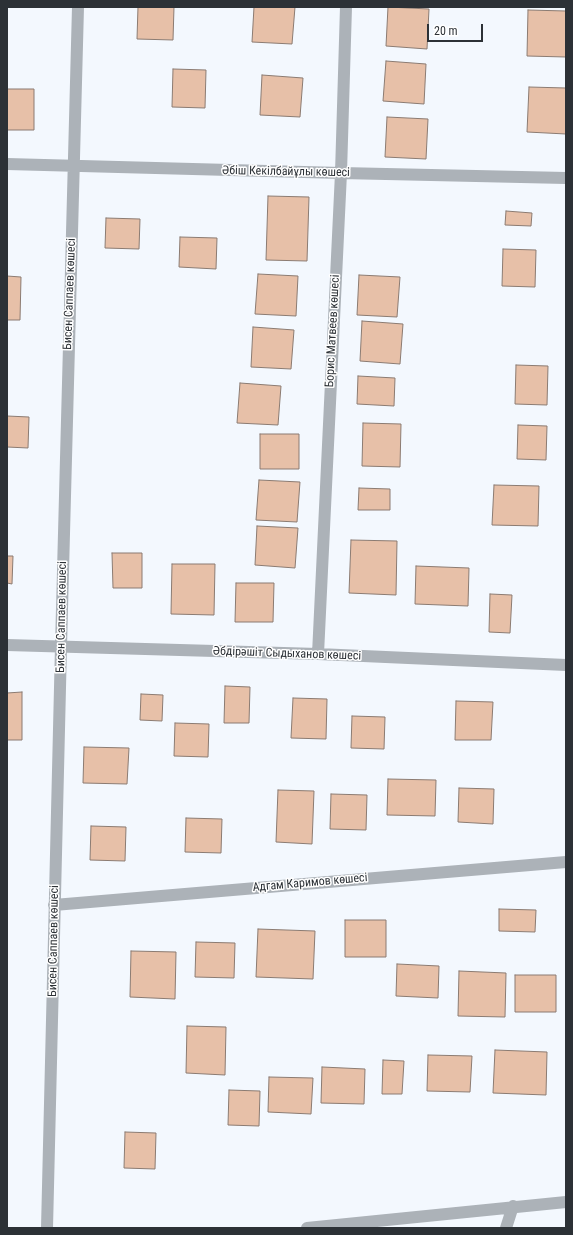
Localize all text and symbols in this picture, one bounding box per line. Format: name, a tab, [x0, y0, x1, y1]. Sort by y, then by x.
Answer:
scale bar	[429, 16, 485, 42]
text: 20 m	[434, 24, 458, 38]
street label: Әбіш Кекілбайұлы көшесі	[222, 164, 350, 180]
street label: Бисен Саппаев көшесі	[61, 238, 79, 350]
street label: Борис Матвеев көшесі	[323, 274, 343, 388]
street label: Бисен Саппаев көшесі	[54, 561, 70, 673]
street label: Әбдірәшіт Сыдыханов көшесі	[213, 644, 361, 664]
street label: Адгам Каримов көшесі	[252, 871, 368, 895]
street label: Бисен Саппаев көшесі	[46, 885, 62, 997]

